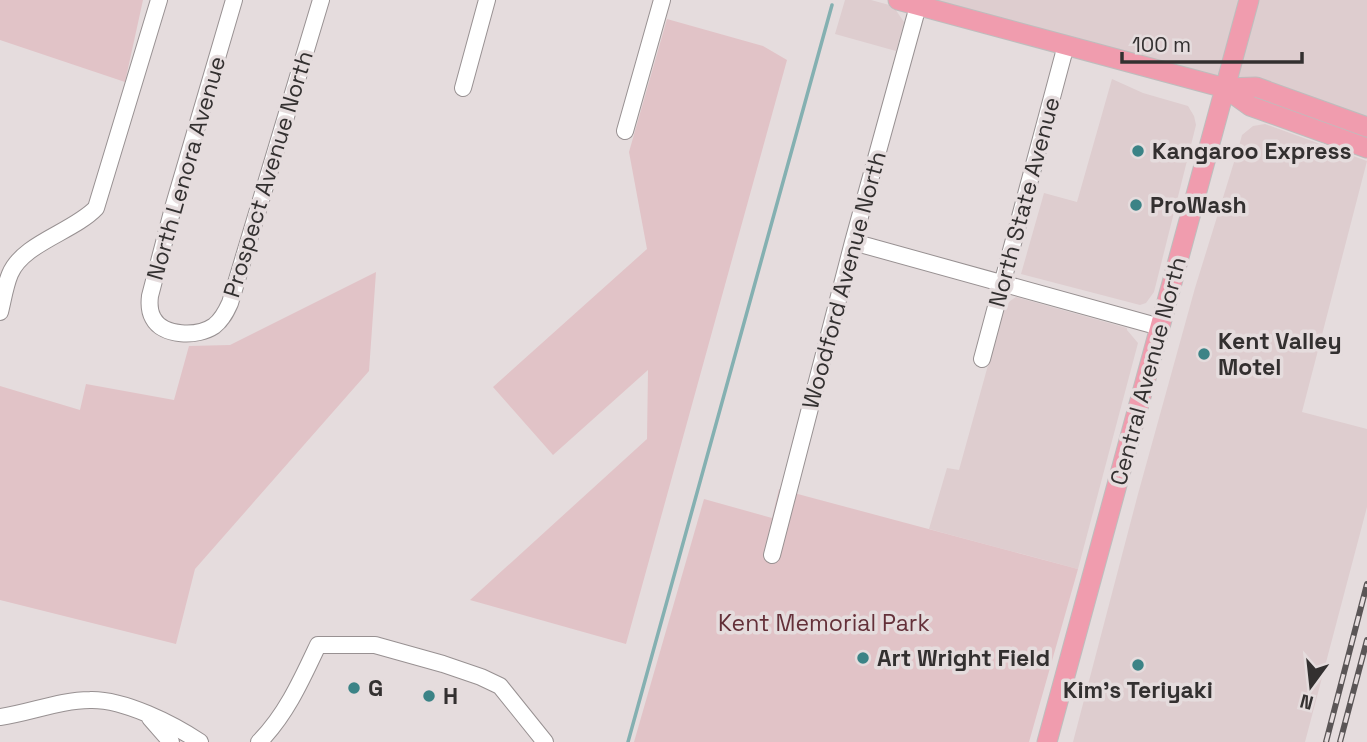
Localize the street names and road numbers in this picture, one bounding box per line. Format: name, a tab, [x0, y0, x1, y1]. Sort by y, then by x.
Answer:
street label: Prospect Avenue North	[216, 47, 320, 301]
street label: North Lenora Avenue	[140, 53, 232, 283]
street label: North State Avenue	[981, 94, 1067, 310]
street label: Woodford Avenue North	[795, 148, 893, 412]
street label: Central Avenue North	[1103, 253, 1193, 489]

